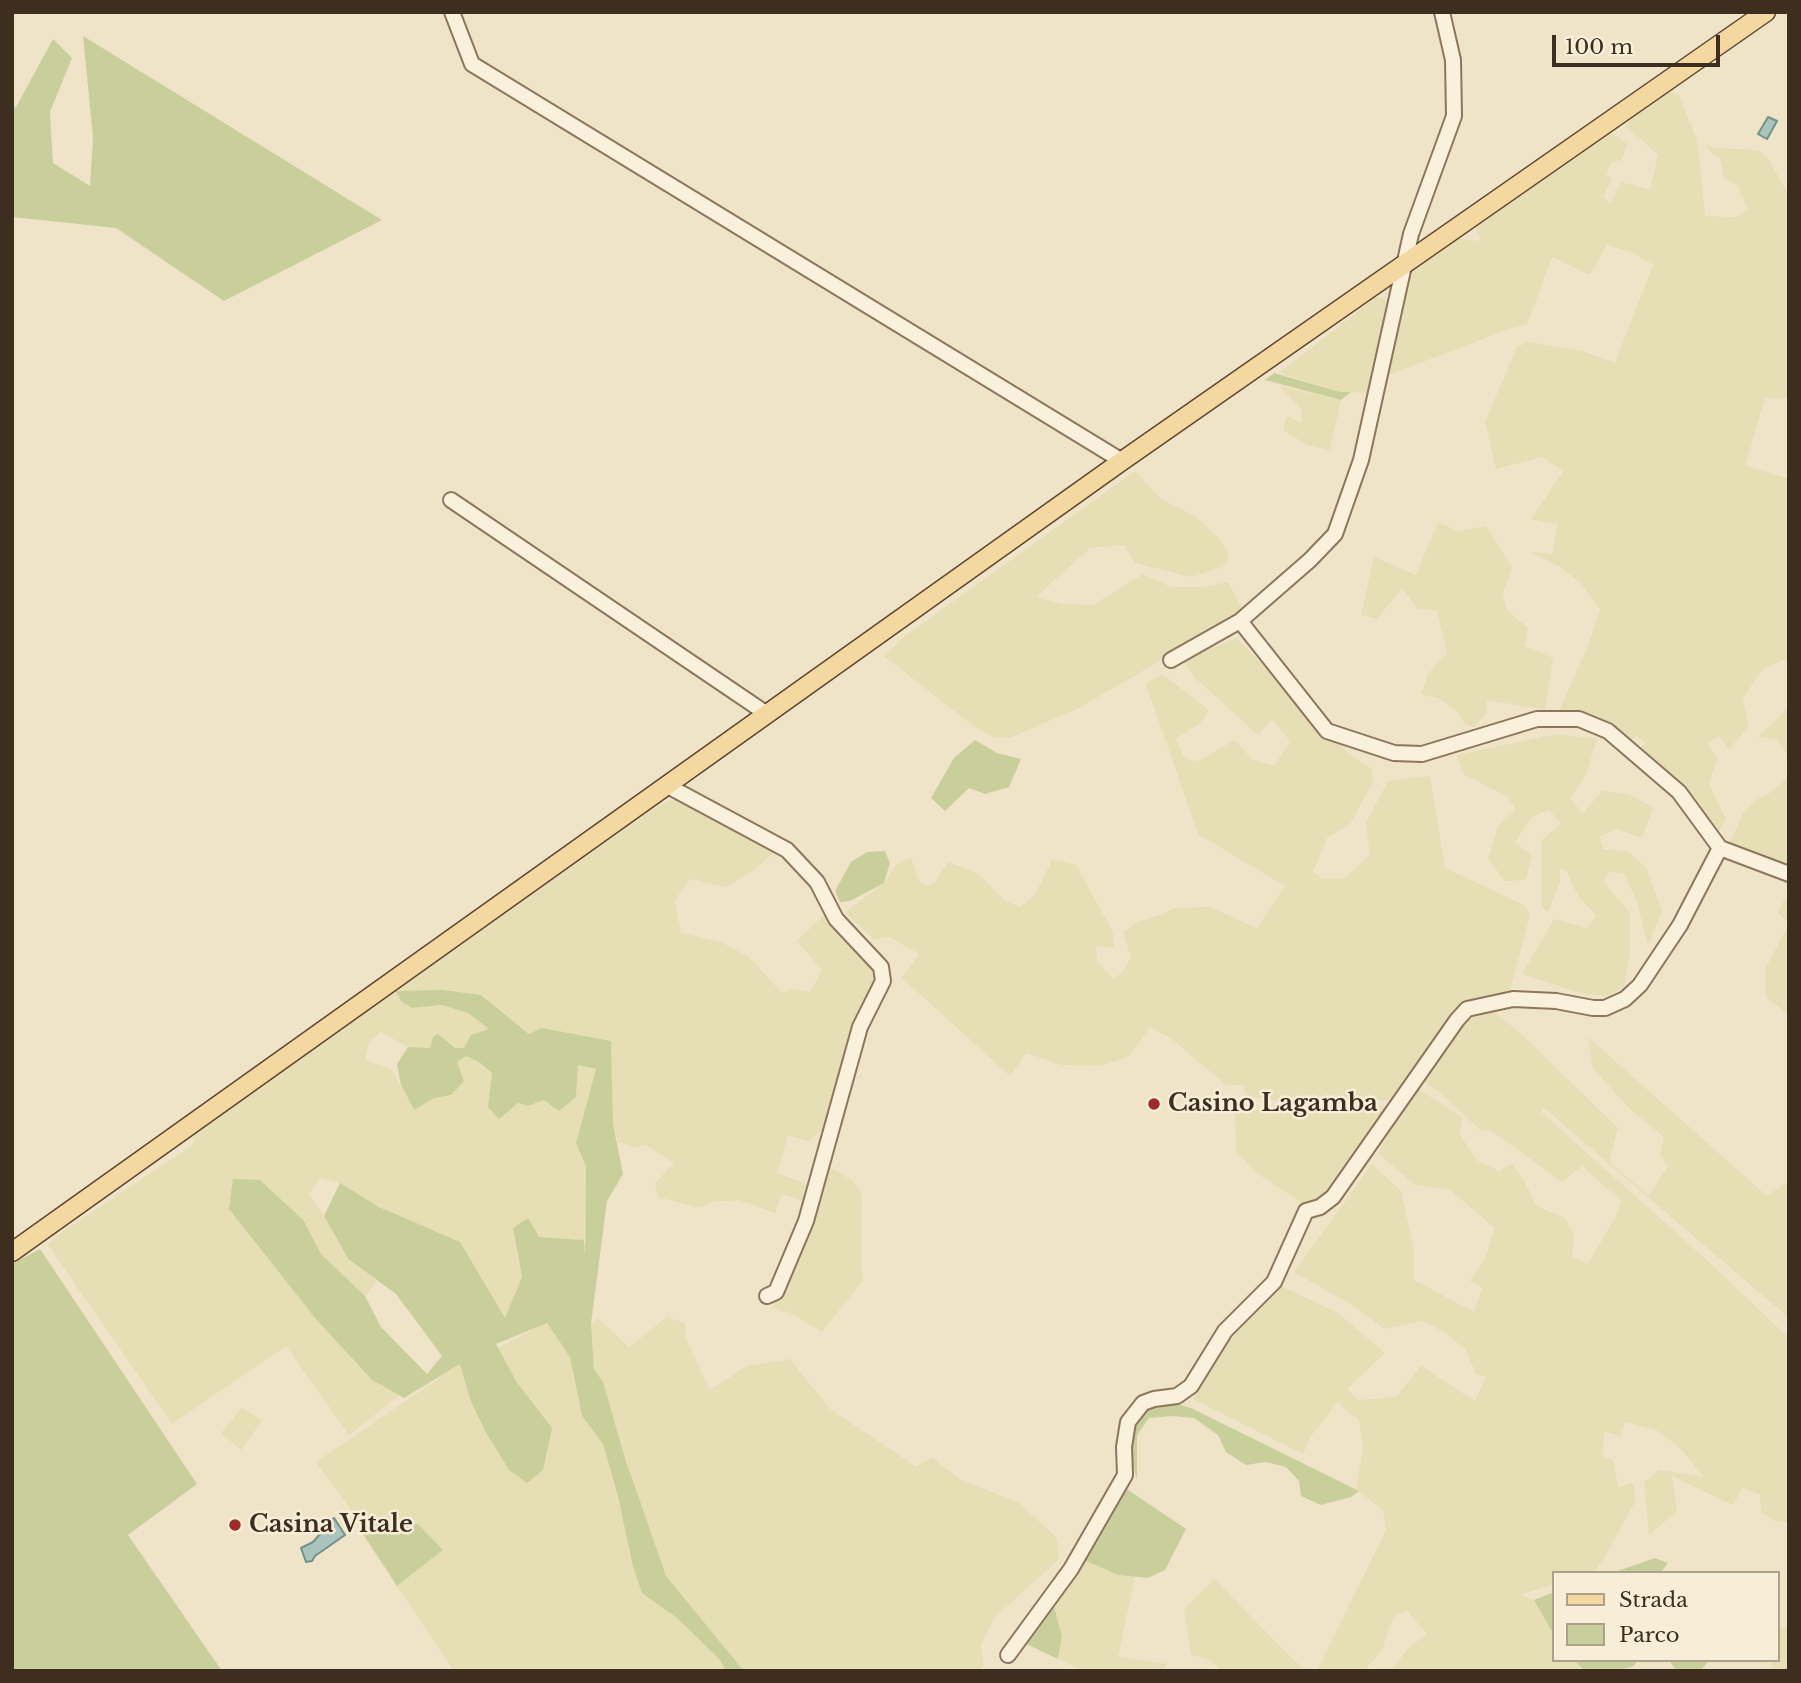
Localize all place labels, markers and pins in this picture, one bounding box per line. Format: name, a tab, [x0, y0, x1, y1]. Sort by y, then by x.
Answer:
place label: Casino Lagamba	[1168, 1090, 1378, 1118]
marker: Casino Lagamba	[1146, 1096, 1162, 1112]
place label: Casina Vitale	[249, 1511, 413, 1539]
marker: Casina Vitale	[227, 1517, 243, 1533]

